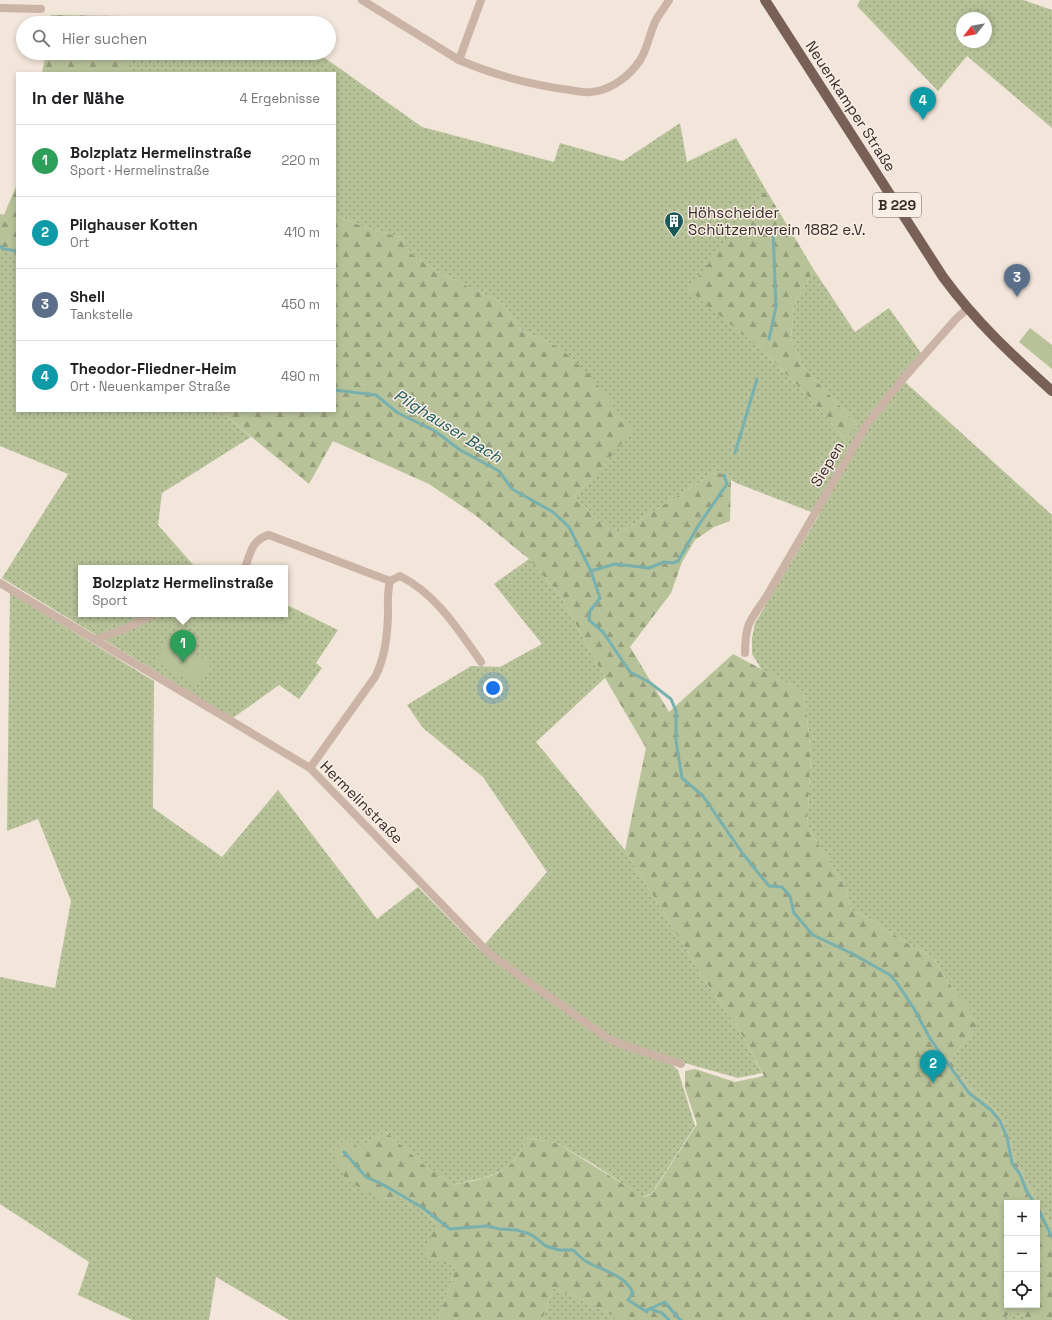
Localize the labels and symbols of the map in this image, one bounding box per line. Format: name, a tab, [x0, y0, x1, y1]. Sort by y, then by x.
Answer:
north arrow	[956, 12, 992, 48]
street label: Neuenkamper Straße	[802, 37, 900, 175]
pin: 4	[910, 87, 936, 120]
road number: B 229	[873, 193, 921, 217]
place label: Höhscheider Schützenverein 1882 e.V.	[688, 203, 866, 239]
building icon: Höhscheider Schützenverein 1882 e.V.	[663, 210, 685, 238]
pin: 3	[1004, 264, 1030, 297]
water label: Pilghauser Bach	[390, 384, 507, 468]
street label: Siepen	[806, 438, 848, 490]
pin: 1	[170, 630, 196, 663]
your location	[483, 678, 503, 698]
street label: Hermelinstraße	[317, 757, 408, 848]
pin: 2	[920, 1050, 946, 1083]

